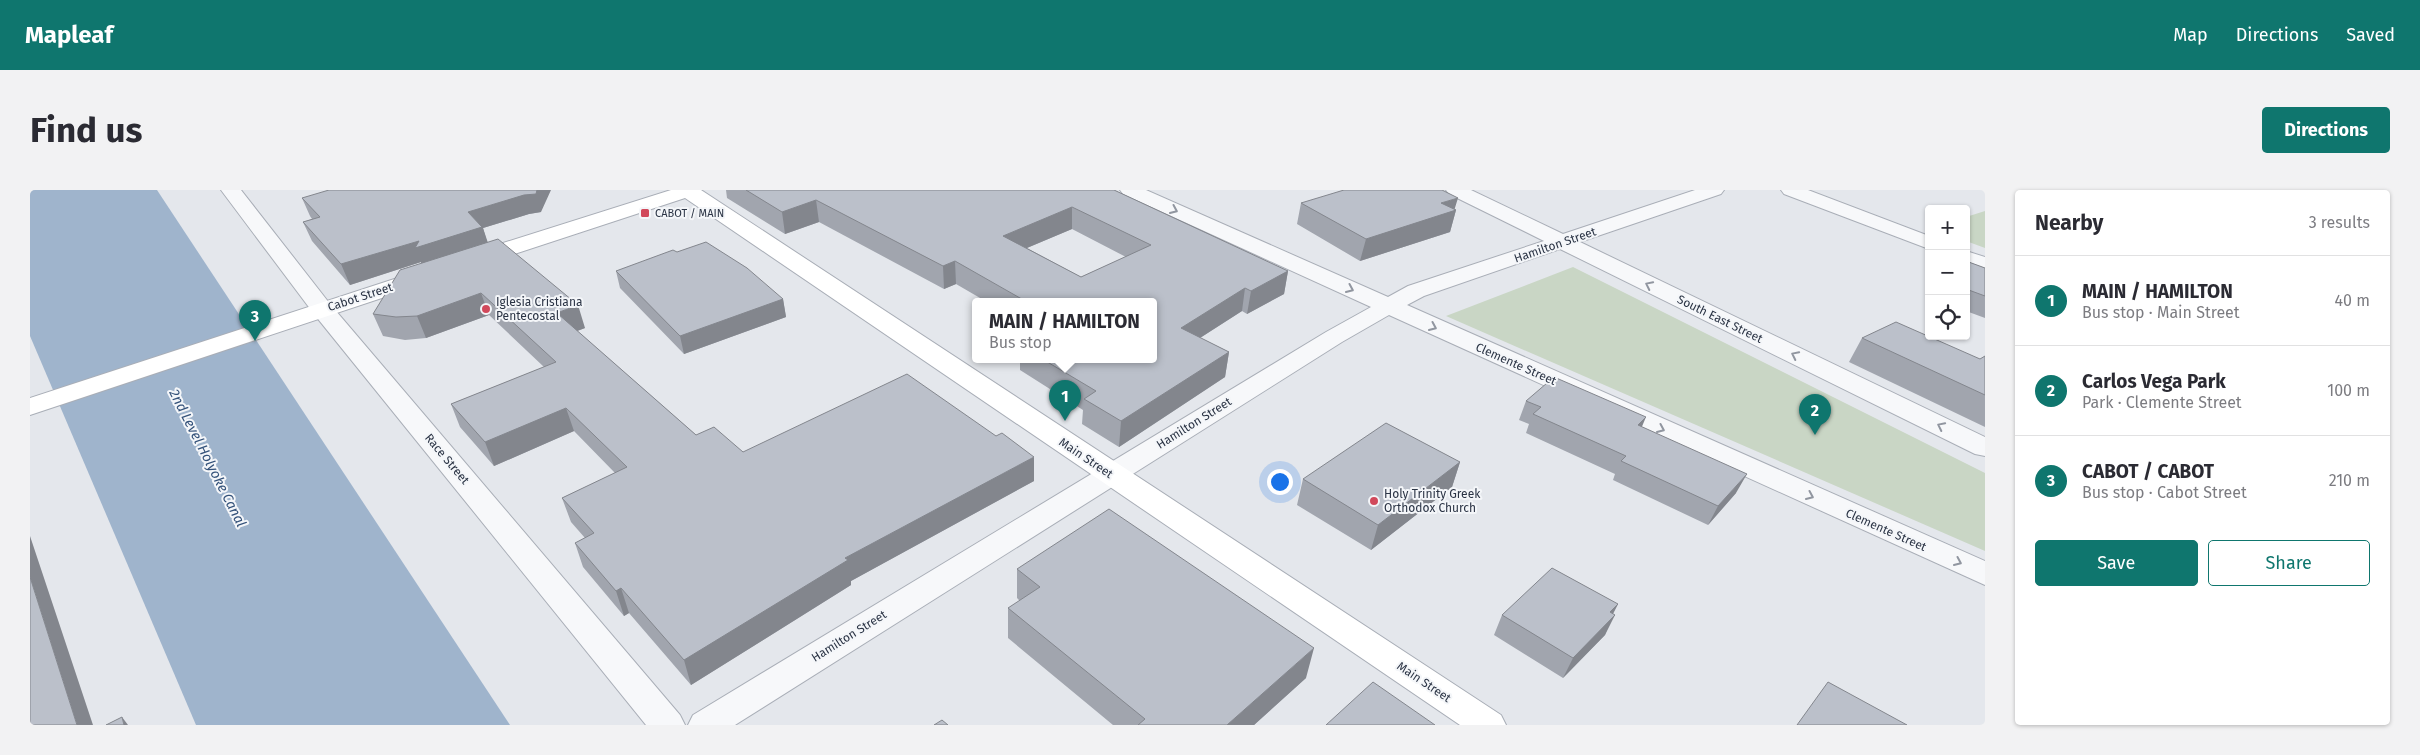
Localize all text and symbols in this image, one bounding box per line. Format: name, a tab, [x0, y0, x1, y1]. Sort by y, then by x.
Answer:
text: Mapleaf	[25, 21, 113, 49]
text: Map	[2173, 24, 2208, 46]
text: Directions	[2236, 24, 2318, 46]
text: Saved	[2346, 24, 2395, 46]
button: Directions	[2262, 107, 2390, 153]
text: Find us	[30, 109, 142, 151]
one-way arrow	[1169, 203, 1178, 214]
map controls	[1925, 205, 1970, 340]
button: +	[1925, 205, 1970, 250]
marker: CABOT / MAIN	[639, 207, 651, 219]
place label: CABOT / MAIN	[655, 207, 724, 220]
text: Nearby	[2035, 210, 2103, 236]
text: 3 results	[2309, 213, 2370, 232]
street label: Hamilton Street	[1512, 224, 1598, 266]
button: −	[1925, 250, 1970, 295]
street label: Cabot Street	[326, 280, 395, 314]
text: MAIN / HAMILTON	[2082, 280, 2233, 303]
one-way arrow	[1645, 281, 1654, 291]
one-way arrow	[1345, 283, 1354, 294]
text: 1	[2047, 291, 2055, 310]
text: 40 m	[2335, 291, 2370, 310]
street label: South East Street	[1675, 292, 1766, 346]
place label: Iglesia Cristiana Pentecostal	[496, 295, 582, 323]
button: locate	[1925, 295, 1970, 340]
popup	[972, 298, 1157, 363]
pin: 3	[239, 300, 271, 341]
marker: Iglesia Cristiana Pentecostal	[480, 303, 492, 315]
text: Bus stop · Main Street	[2082, 303, 2240, 322]
text: MAIN / HAMILTON	[989, 310, 1140, 333]
one-way arrow	[1428, 320, 1437, 331]
text: Bus stop	[989, 333, 1052, 352]
street label: Clemente Street	[1473, 340, 1559, 388]
one-way arrow	[1791, 351, 1800, 361]
text: Carlos Vega Park	[2082, 370, 2226, 393]
pin: 1	[1049, 380, 1081, 421]
text: 2	[2047, 381, 2055, 400]
text: 100 m	[2327, 381, 2370, 400]
water label: 2nd Level Holyoke Canal	[165, 386, 250, 530]
text: Park · Clemente Street	[2082, 393, 2242, 412]
street label: Hamilton Street	[1154, 394, 1235, 452]
pin: 2	[1799, 394, 1831, 435]
one-way arrow	[1937, 422, 1946, 432]
one-way arrow	[1656, 423, 1665, 434]
street label: Race Street	[422, 431, 473, 488]
street label: Main Street	[1056, 435, 1116, 482]
text: CABOT / CABOT	[2082, 460, 2214, 483]
your location	[1267, 469, 1293, 495]
text: 3	[2047, 471, 2055, 490]
text: 210 m	[2329, 471, 2370, 490]
text: Bus stop · Cabot Street	[2082, 483, 2247, 502]
place label: Holy Trinity Greek Orthodox Church	[1384, 487, 1481, 515]
one-way arrow	[1805, 489, 1814, 500]
marker: Holy Trinity Greek Orthodox Church	[1368, 495, 1380, 507]
street label: Clemente Street	[1843, 506, 1929, 554]
button: Save	[2035, 540, 2198, 586]
button: Share	[2208, 540, 2370, 586]
one-way arrow	[1953, 556, 1962, 567]
street label: Hamilton Street	[809, 607, 890, 665]
street label: Main Street	[1394, 659, 1454, 706]

